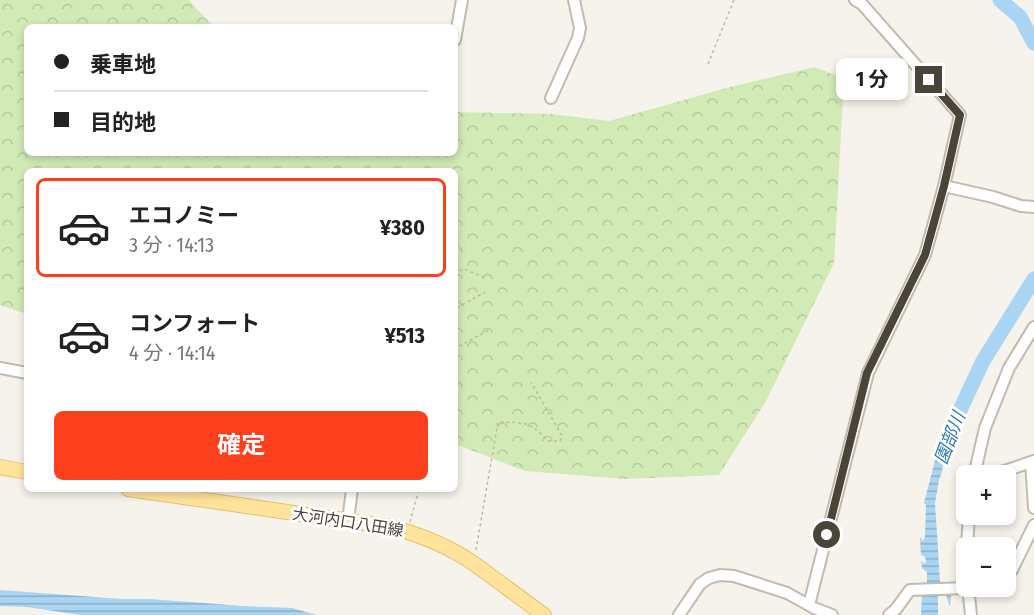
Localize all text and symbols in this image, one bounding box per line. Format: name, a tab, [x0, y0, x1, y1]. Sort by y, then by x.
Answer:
text: 乗車地	[90, 51, 156, 78]
callout: 1 分	[836, 59, 908, 101]
route end	[915, 66, 942, 93]
text: 1 分	[856, 67, 888, 91]
text: 目的地	[90, 109, 156, 136]
icon: car	[57, 201, 111, 255]
text: エコノミー	[129, 202, 239, 229]
text: ¥380	[380, 214, 425, 241]
text: 3 分 · 14:13	[129, 233, 214, 257]
icon: car	[57, 309, 111, 363]
text: コンフォート	[129, 310, 260, 337]
text: ¥513	[385, 322, 425, 349]
text: 4 分 · 14:14	[129, 341, 215, 365]
water label: 園部川	[930, 407, 971, 467]
button: 確定	[54, 411, 428, 480]
map controls	[956, 465, 1016, 597]
button: +	[956, 465, 1016, 525]
street label: 大河内口八田線	[291, 504, 405, 540]
route start	[813, 521, 840, 548]
button: −	[956, 537, 1016, 597]

